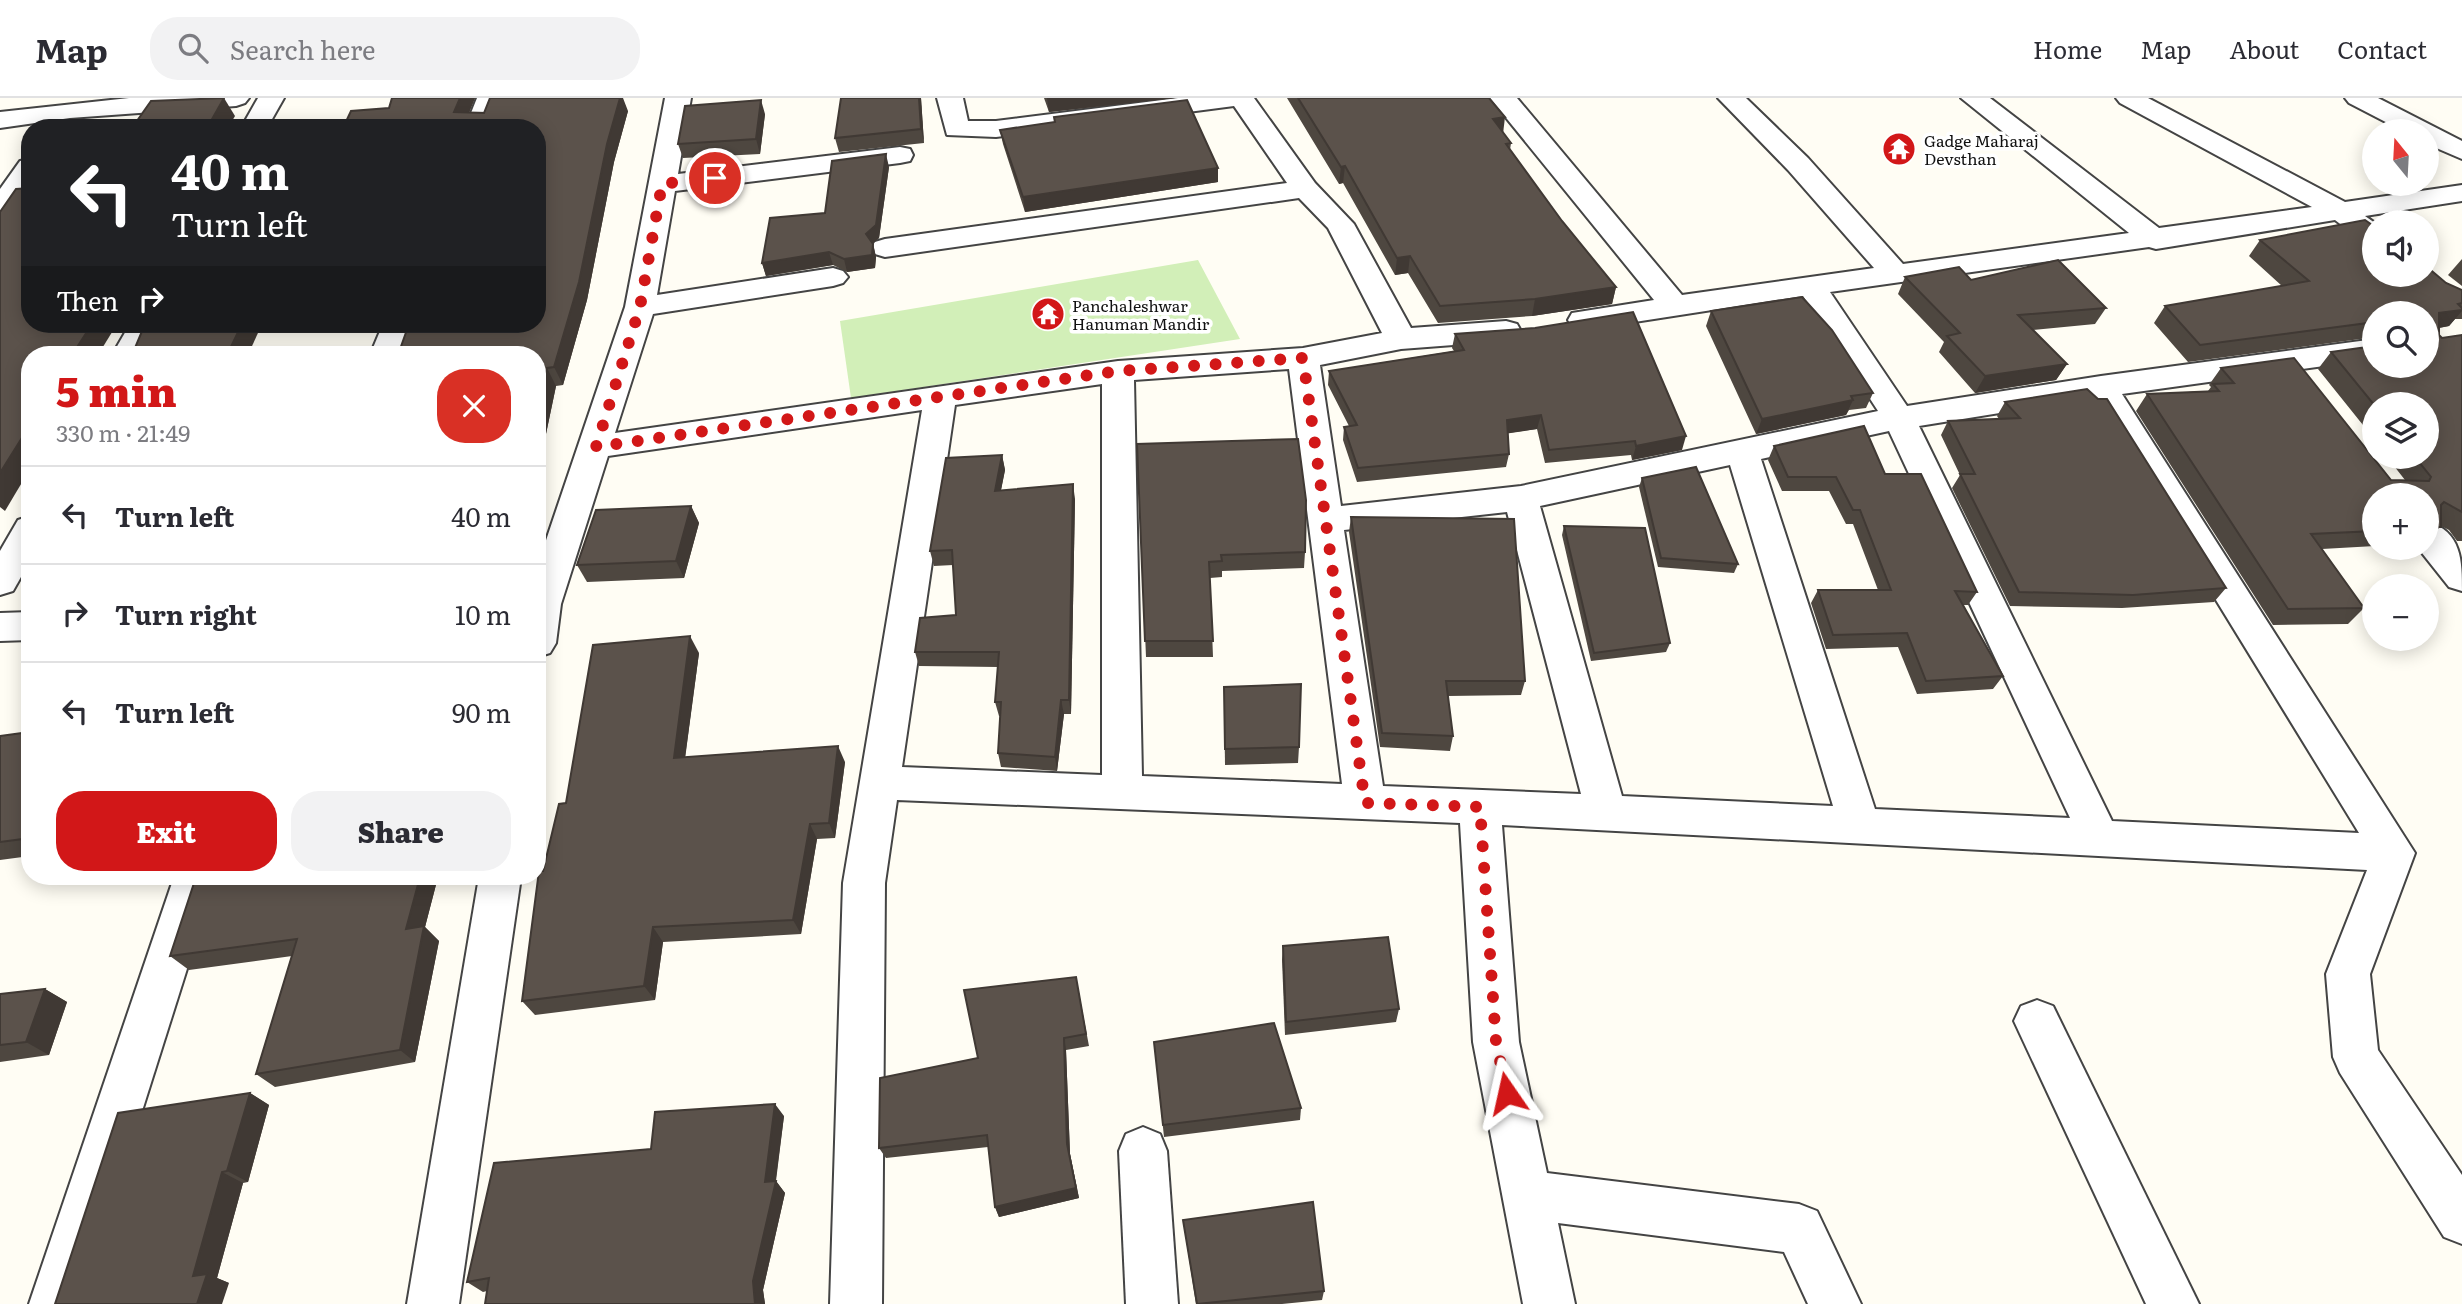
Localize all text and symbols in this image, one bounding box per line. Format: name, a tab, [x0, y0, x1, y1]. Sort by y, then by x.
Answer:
search box	[150, 17, 640, 80]
text: Map	[35, 24, 108, 73]
icon: search	[174, 29, 212, 67]
text: Search here	[230, 29, 376, 68]
text: Home	[2033, 31, 2102, 66]
text: Map	[2140, 31, 2191, 66]
text: About	[2229, 31, 2299, 66]
text: Contact	[2337, 31, 2427, 66]
north arrow	[2362, 119, 2440, 196]
map controls	[2362, 119, 2439, 651]
place label: Gadge Maharaj Devsthan	[1924, 128, 2039, 170]
temple icon: Gadge Maharaj Devsthan	[1880, 130, 1918, 168]
text: 40 m	[171, 132, 289, 205]
icon: left	[56, 147, 147, 238]
pin	[685, 148, 745, 208]
icon: arrive	[696, 159, 734, 197]
text: Turn left	[171, 199, 308, 247]
button: sound	[2362, 210, 2439, 287]
text: Then	[56, 280, 118, 319]
icon: right	[132, 280, 170, 318]
place label: Panchaleshwar Hanuman Mandir	[1072, 293, 1210, 335]
temple icon: Panchaleshwar Hanuman Mandir	[1029, 295, 1067, 333]
button: search	[2362, 301, 2439, 378]
text: 5 min	[56, 358, 177, 420]
button: close	[437, 369, 511, 443]
button: layers	[2362, 392, 2439, 469]
text: 330 m · 21:49	[56, 415, 190, 449]
button: +	[2362, 483, 2439, 560]
icon: left	[56, 496, 94, 534]
text: Turn left	[115, 496, 234, 535]
text: 40 m	[451, 496, 511, 535]
button: −	[2362, 574, 2439, 651]
icon: right	[56, 594, 94, 632]
text: Turn right	[115, 594, 257, 633]
text: 10 m	[455, 594, 511, 633]
icon: left	[56, 692, 94, 730]
text: Turn left	[115, 692, 234, 731]
text: 90 m	[452, 692, 511, 731]
button: Exit	[56, 791, 277, 871]
button: Share	[291, 791, 511, 871]
position arrow	[1470, 1056, 1544, 1130]

